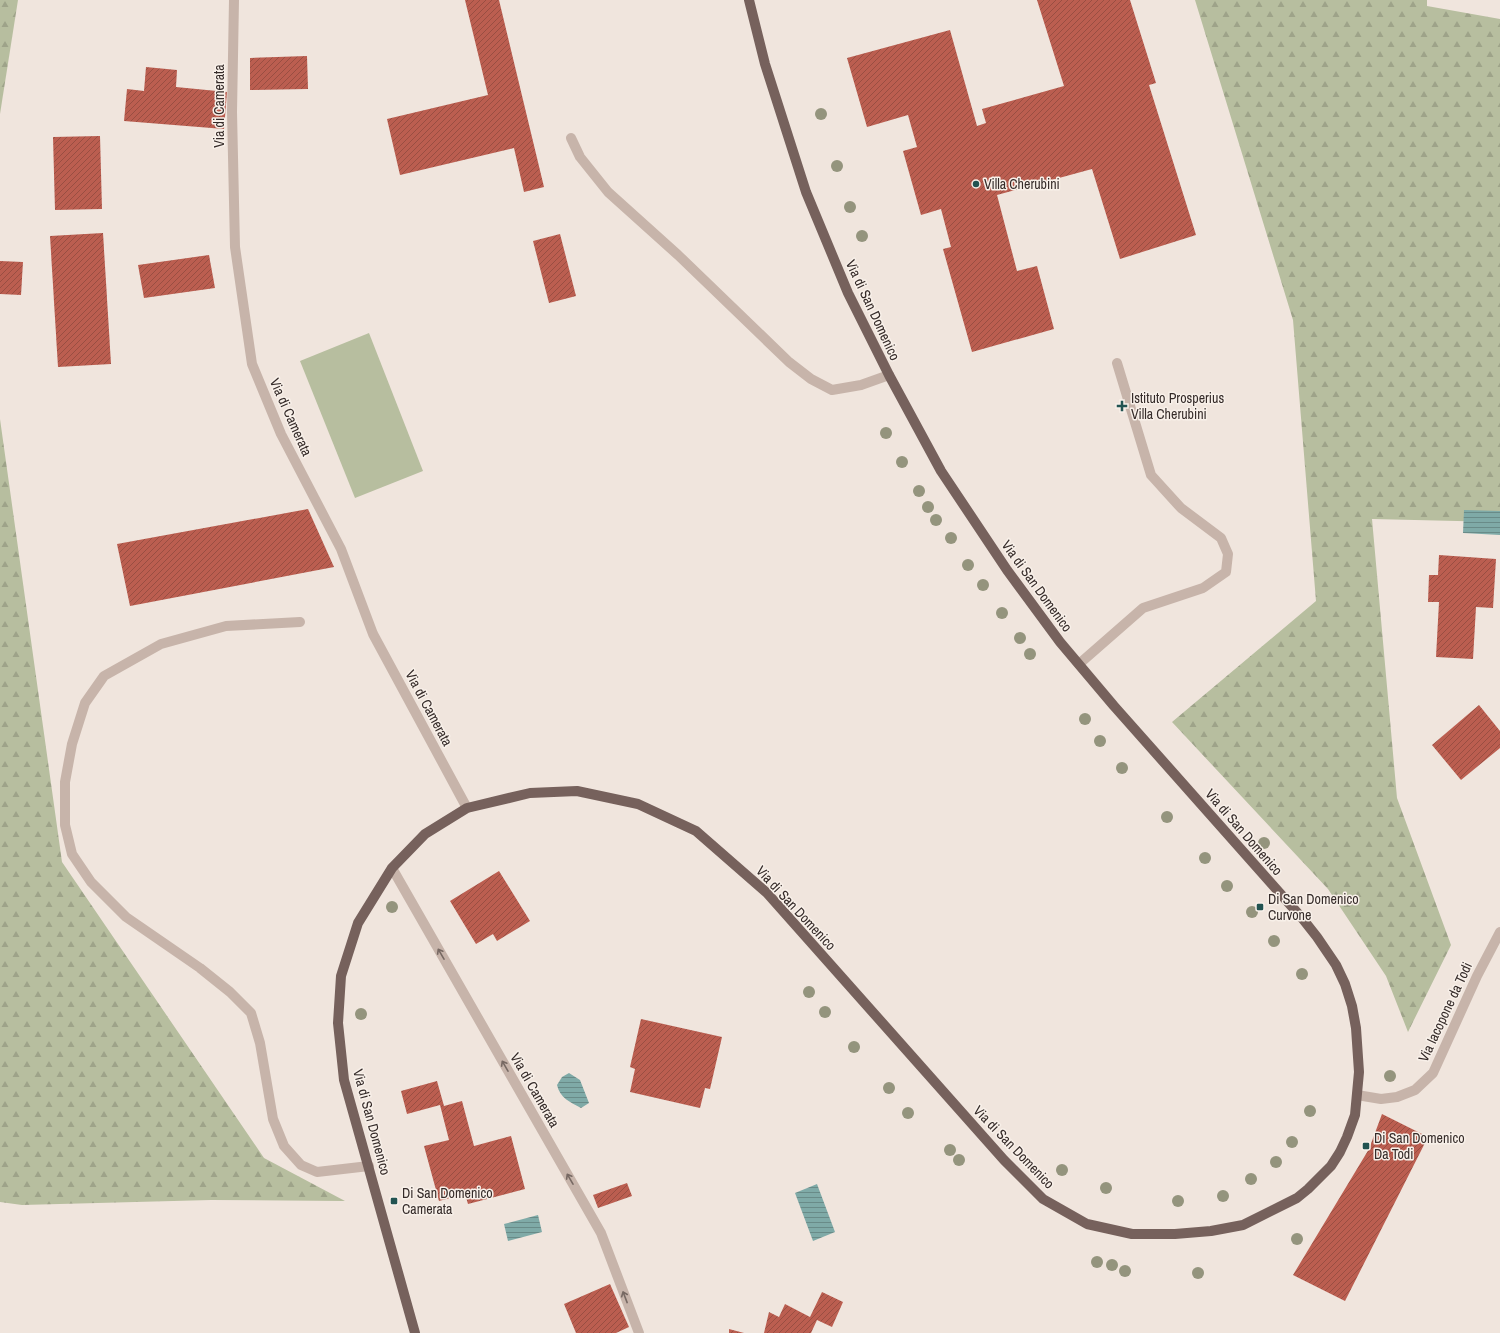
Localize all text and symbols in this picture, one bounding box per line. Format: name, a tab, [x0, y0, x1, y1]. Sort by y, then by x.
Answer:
street label: Via di Camerata	[210, 64, 228, 148]
place label: Villa Cherubini	[984, 175, 1060, 193]
marker: Villa Cherubini	[971, 179, 981, 189]
street label: Via di San Domenico	[842, 257, 904, 363]
street label: Via di Camerata	[266, 375, 316, 459]
place label: Istituto Prosperius Villa Cherubini	[1131, 389, 1224, 423]
marker: Istituto Prosperius Villa Cherubini	[1116, 400, 1128, 412]
street label: Via di San Domenico	[998, 537, 1076, 635]
street label: Via di Camerata	[401, 667, 457, 750]
street label: Via di San Domenico	[1201, 785, 1287, 879]
street label: Via di San Domenico	[752, 862, 840, 954]
place label: Di San Domenico Curvone	[1268, 890, 1359, 924]
marker: Di San Domenico Curvone	[1255, 902, 1265, 912]
one-way arrow	[436, 948, 444, 960]
street label: Via Iacopone da Todi	[1414, 959, 1476, 1065]
street label: Via di Camerata	[506, 1049, 564, 1131]
one-way arrow	[501, 1060, 509, 1072]
street label: Via di San Domenico	[349, 1067, 395, 1177]
street label: Via di San Domenico	[970, 1102, 1058, 1192]
place label: Di San Domenico Da Todi	[1374, 1129, 1465, 1163]
marker: Di San Domenico Da Todi	[1361, 1141, 1371, 1151]
one-way arrow	[565, 1173, 573, 1185]
place label: Di San Domenico Camerata	[402, 1184, 493, 1218]
marker: Di San Domenico Camerata	[389, 1196, 399, 1206]
one-way arrow	[620, 1291, 628, 1303]

